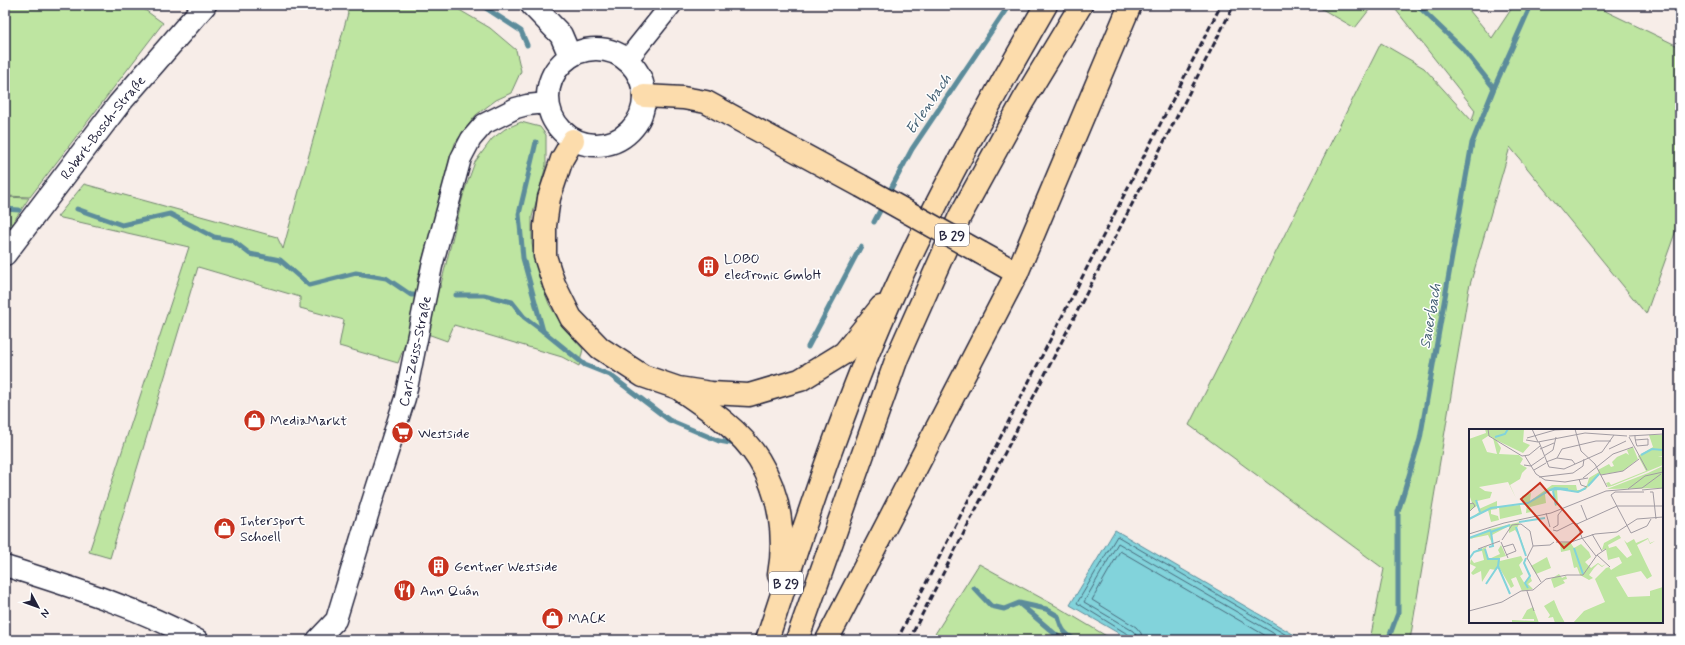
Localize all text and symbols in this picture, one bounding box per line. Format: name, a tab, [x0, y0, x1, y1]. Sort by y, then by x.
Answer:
water label: Erlenbach	[901, 70, 957, 139]
street label: Robert-Bosch-Straße	[57, 72, 150, 183]
road number: B 29	[935, 224, 969, 246]
place label: LOBO electronic GmbH	[724, 250, 821, 284]
building icon: LOBO electronic GmbH	[696, 253, 722, 279]
water label: Sauerbach	[1415, 282, 1447, 350]
street label: Carl-Zeiss-Straße	[395, 294, 436, 409]
shop icon: MediaMarkt	[242, 407, 268, 433]
place label: MediaMarkt	[270, 412, 347, 430]
supermarket icon: Westside	[389, 420, 415, 446]
place label: Westside	[418, 425, 469, 443]
inset map	[1469, 429, 1663, 623]
place label: Intersport Schoell	[240, 512, 306, 546]
shop icon: Intersport Schoell	[212, 515, 238, 541]
building icon: Gentner Westside	[425, 553, 451, 579]
place label: Gentner Westside	[454, 558, 558, 576]
road number: B 29	[769, 572, 803, 594]
restaurant icon: Ann Quán	[392, 577, 418, 603]
place label: Ann Quán	[420, 582, 479, 600]
north arrow	[18, 587, 58, 627]
shop icon: MACK	[539, 605, 565, 631]
text: N	[37, 606, 52, 620]
place label: MACK	[568, 610, 606, 628]

